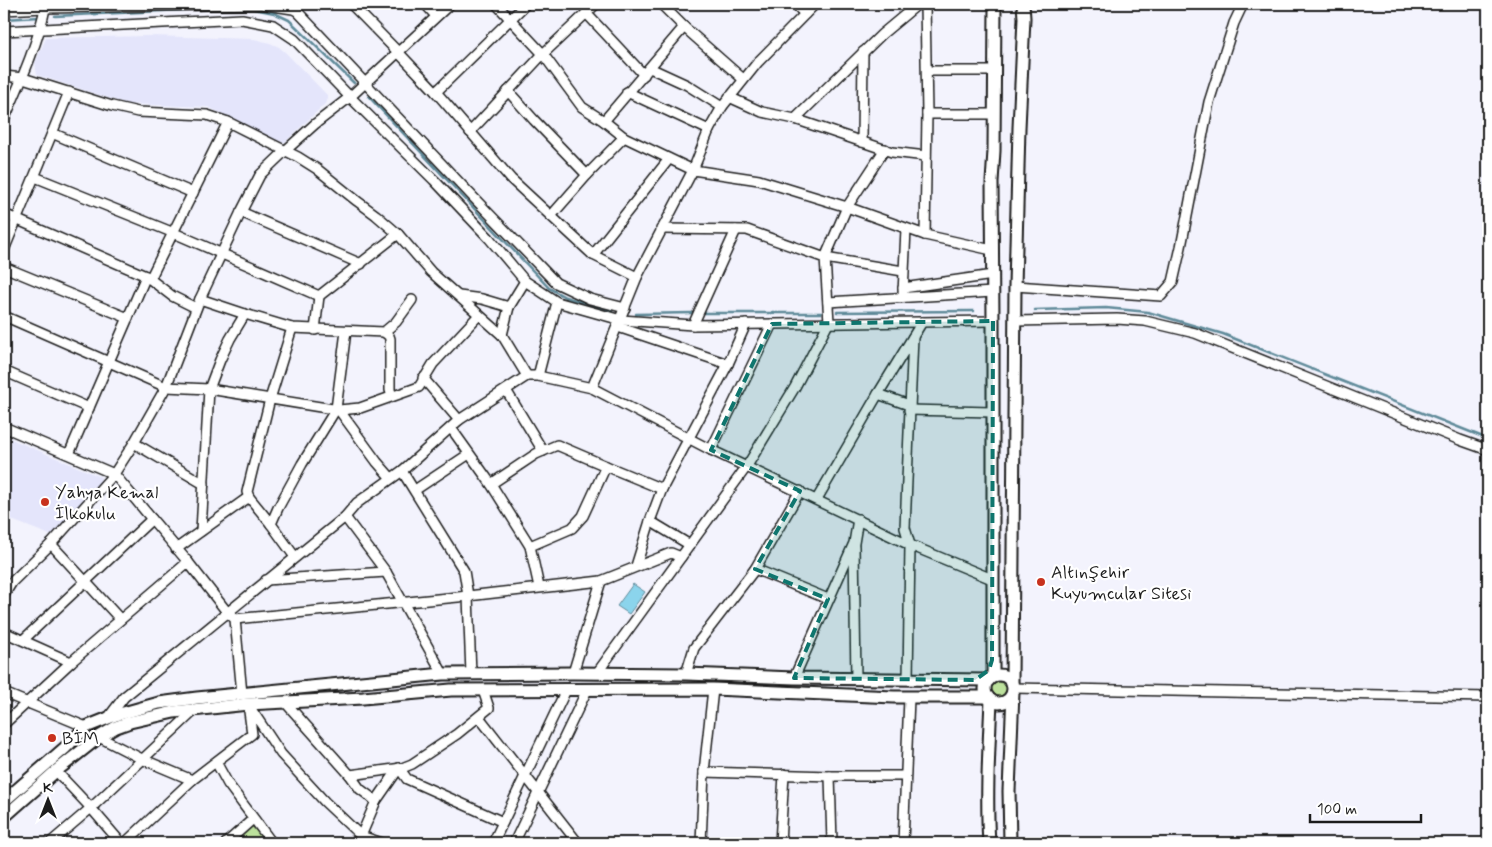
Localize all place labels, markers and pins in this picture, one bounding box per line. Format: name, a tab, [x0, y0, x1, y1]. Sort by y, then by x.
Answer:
place label: Yahya Kemal İlkokulu	[55, 481, 158, 526]
marker: Yahya Kemal İlkokulu	[39, 496, 51, 508]
place label: Altınşehir Kuyumcular Sitesi	[1051, 561, 1191, 606]
marker: Altınşehir Kuyumcular Sitesi	[1035, 576, 1047, 588]
place label: BİM	[62, 727, 99, 751]
marker: BİM	[46, 732, 58, 744]

